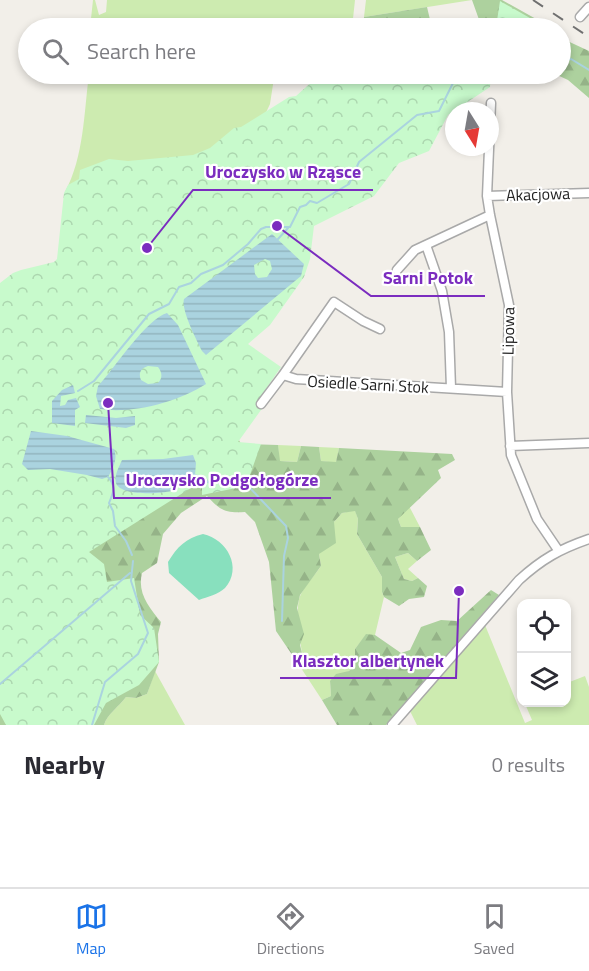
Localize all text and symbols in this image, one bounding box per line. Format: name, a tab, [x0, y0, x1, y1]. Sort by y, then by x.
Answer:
search box	[18, 18, 571, 84]
text: Search here	[87, 34, 196, 68]
icon: search	[39, 35, 72, 68]
north arrow	[445, 102, 499, 156]
callout: Uroczysko w Rząsce	[193, 154, 373, 190]
text: Uroczysko w Rząsce	[205, 158, 361, 185]
street label: Akacjowa	[506, 181, 570, 207]
callout: Sarni Potok	[371, 260, 485, 296]
text: Sarni Potok	[383, 264, 474, 291]
street label: Lipowa	[496, 307, 520, 355]
street label: Osiedle Sarni Stok	[307, 369, 430, 399]
callout: Uroczysko Podgołogórze	[114, 462, 331, 498]
text: Uroczysko Podgołogórze	[125, 466, 319, 493]
map controls	[517, 599, 571, 707]
button: locate	[517, 599, 571, 653]
callout: Klasztor albertynek	[280, 642, 456, 678]
text: Klasztor albertynek	[292, 647, 445, 674]
button: layers	[517, 653, 571, 707]
text: Nearby	[24, 745, 105, 784]
text: 0 results	[492, 749, 565, 780]
tab: Map	[75, 900, 108, 960]
tab: Directions	[257, 900, 325, 960]
tab: Saved	[474, 900, 514, 960]

